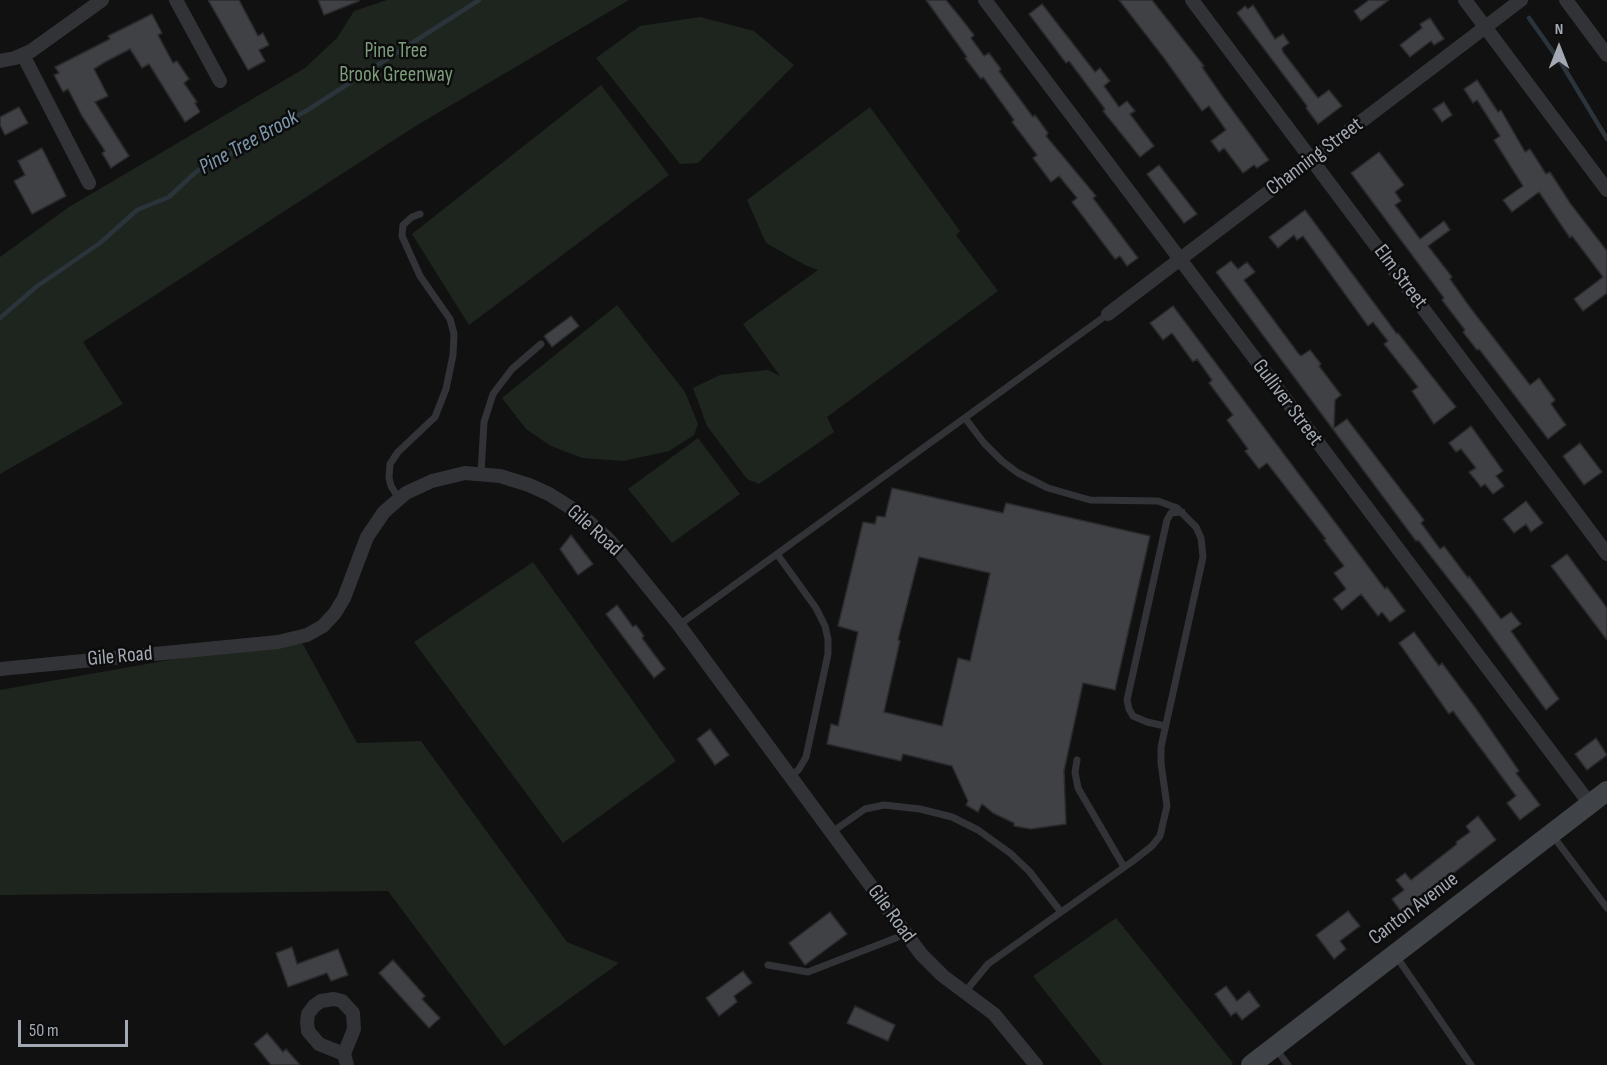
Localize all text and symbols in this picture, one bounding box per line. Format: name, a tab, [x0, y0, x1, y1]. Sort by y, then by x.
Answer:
north arrow	[1529, 18, 1589, 78]
text: N	[1555, 20, 1563, 39]
park label: Pine Tree Brook Greenway	[339, 39, 453, 89]
water label: Pine Tree Brook	[195, 105, 303, 181]
street label: Channing Street	[1262, 113, 1368, 201]
street label: Elm Street	[1368, 240, 1432, 314]
street label: Gulliver Street	[1246, 355, 1328, 451]
street label: Gile Road	[561, 500, 627, 562]
street label: Gile Road	[86, 642, 154, 672]
street label: Canton Avenue	[1364, 867, 1464, 951]
street label: Gile Road	[862, 880, 920, 948]
scale bar	[21, 1008, 130, 1046]
text: 50 m	[29, 1020, 59, 1041]

